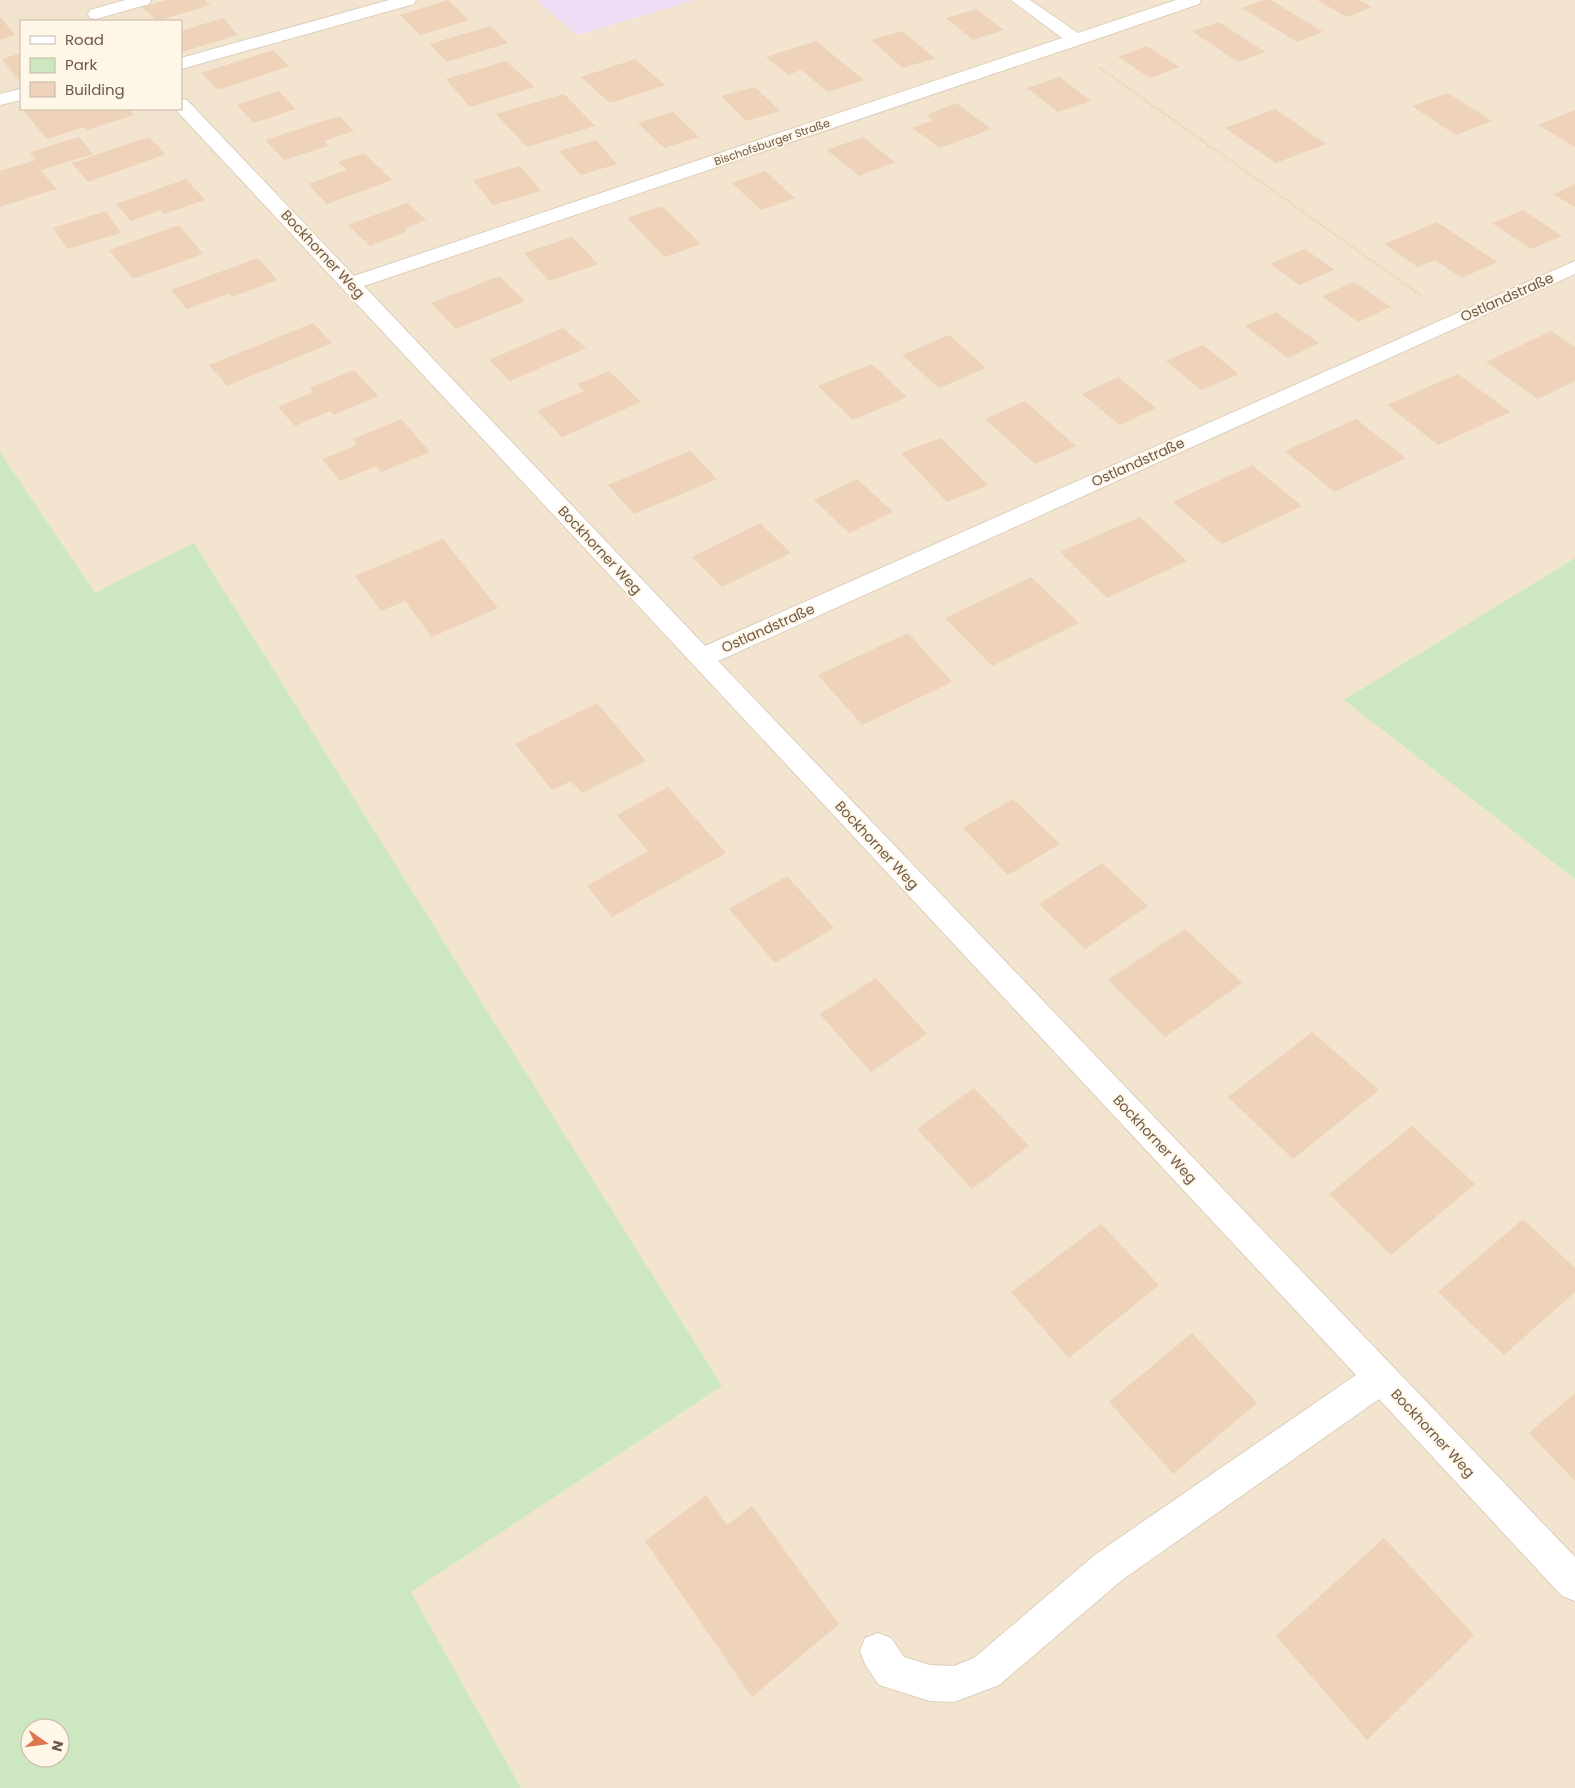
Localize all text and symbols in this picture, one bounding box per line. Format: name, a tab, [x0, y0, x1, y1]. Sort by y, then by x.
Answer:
legend	[20, 20, 182, 110]
text: Road	[65, 29, 104, 50]
text: Park	[65, 54, 97, 75]
text: Building	[65, 79, 125, 100]
street label: Bischofsburger Straße	[712, 115, 832, 169]
street label: Bockhorner Weg	[277, 205, 369, 303]
street label: Ostlandstraße	[1457, 267, 1557, 326]
street label: Ostlandstraße	[1088, 432, 1188, 491]
street label: Bockhorner Weg	[554, 501, 646, 599]
street label: Ostlandstraße	[718, 598, 818, 657]
street label: Bockhorner Weg	[831, 796, 923, 894]
street label: Bockhorner Weg	[1109, 1090, 1201, 1188]
street label: Bockhorner Weg	[1387, 1384, 1479, 1482]
north arrow	[20, 1718, 70, 1768]
text: N	[47, 1739, 69, 1754]

